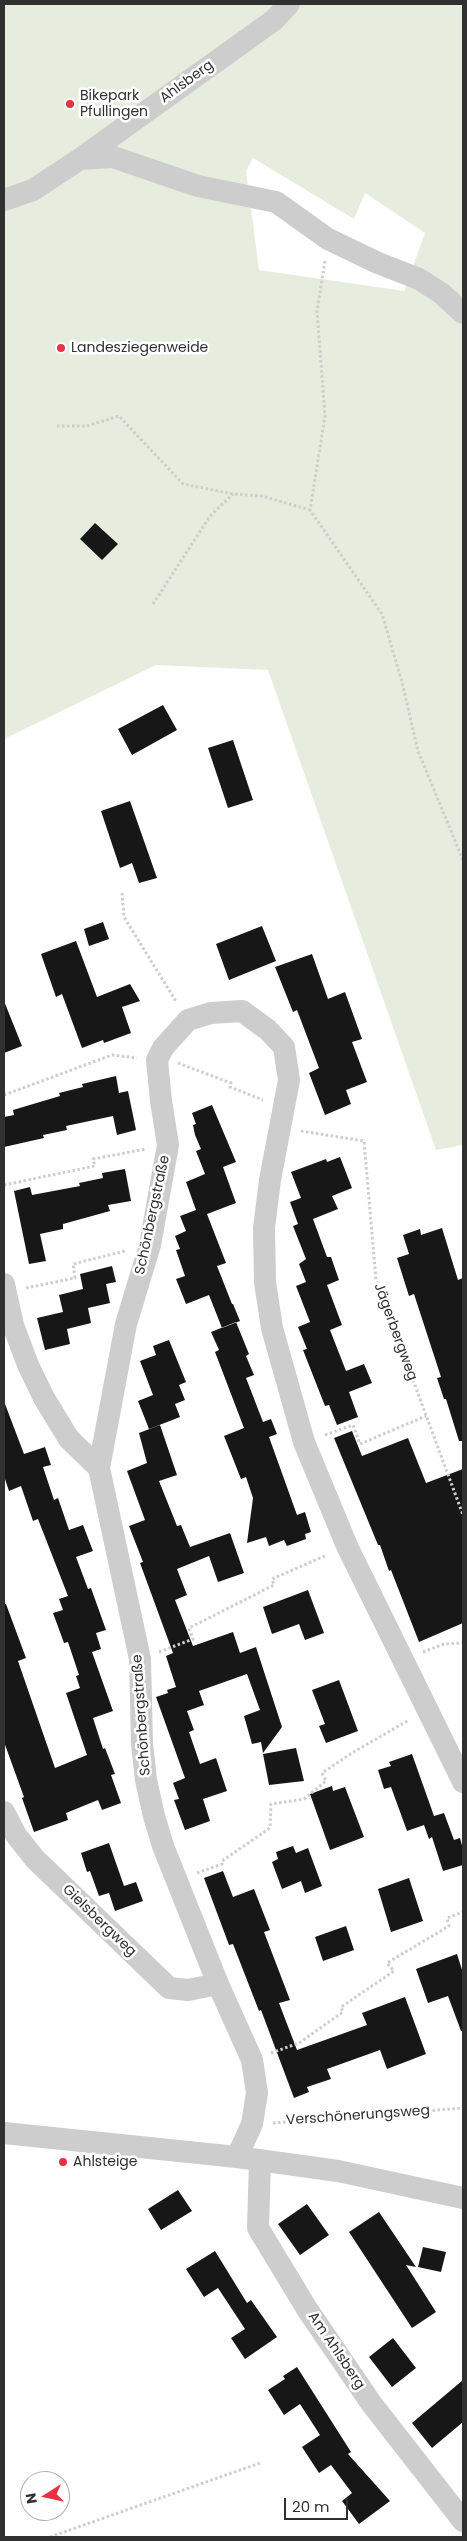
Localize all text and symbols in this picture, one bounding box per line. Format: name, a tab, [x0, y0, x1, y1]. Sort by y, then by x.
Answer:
street label: Ahlsberg	[157, 57, 217, 107]
place label: Bikepark Pfullingen	[80, 88, 148, 120]
marker: Bikepark Pfullingen	[64, 98, 76, 110]
place label: Landesziegenweide	[71, 340, 208, 356]
marker: Landesziegenweide	[55, 342, 67, 354]
street label: Schönbergstraße	[132, 1154, 174, 1276]
street label: Jägerbergweg	[370, 1281, 420, 1383]
street label: Schönbergstraße	[129, 1654, 155, 1776]
street label: Gielsbergweg	[59, 1882, 139, 1960]
street label: Verschönerungsweg	[285, 2103, 431, 2129]
place label: Ahlsteige	[73, 2154, 138, 2170]
marker: Ahlsteige	[57, 2156, 69, 2168]
street label: Am Ahlsberg	[304, 2309, 368, 2393]
north arrow	[20, 2471, 70, 2521]
scale bar	[287, 2488, 351, 2520]
text: N	[20, 2492, 42, 2505]
text: 20 m	[292, 2496, 330, 2517]

